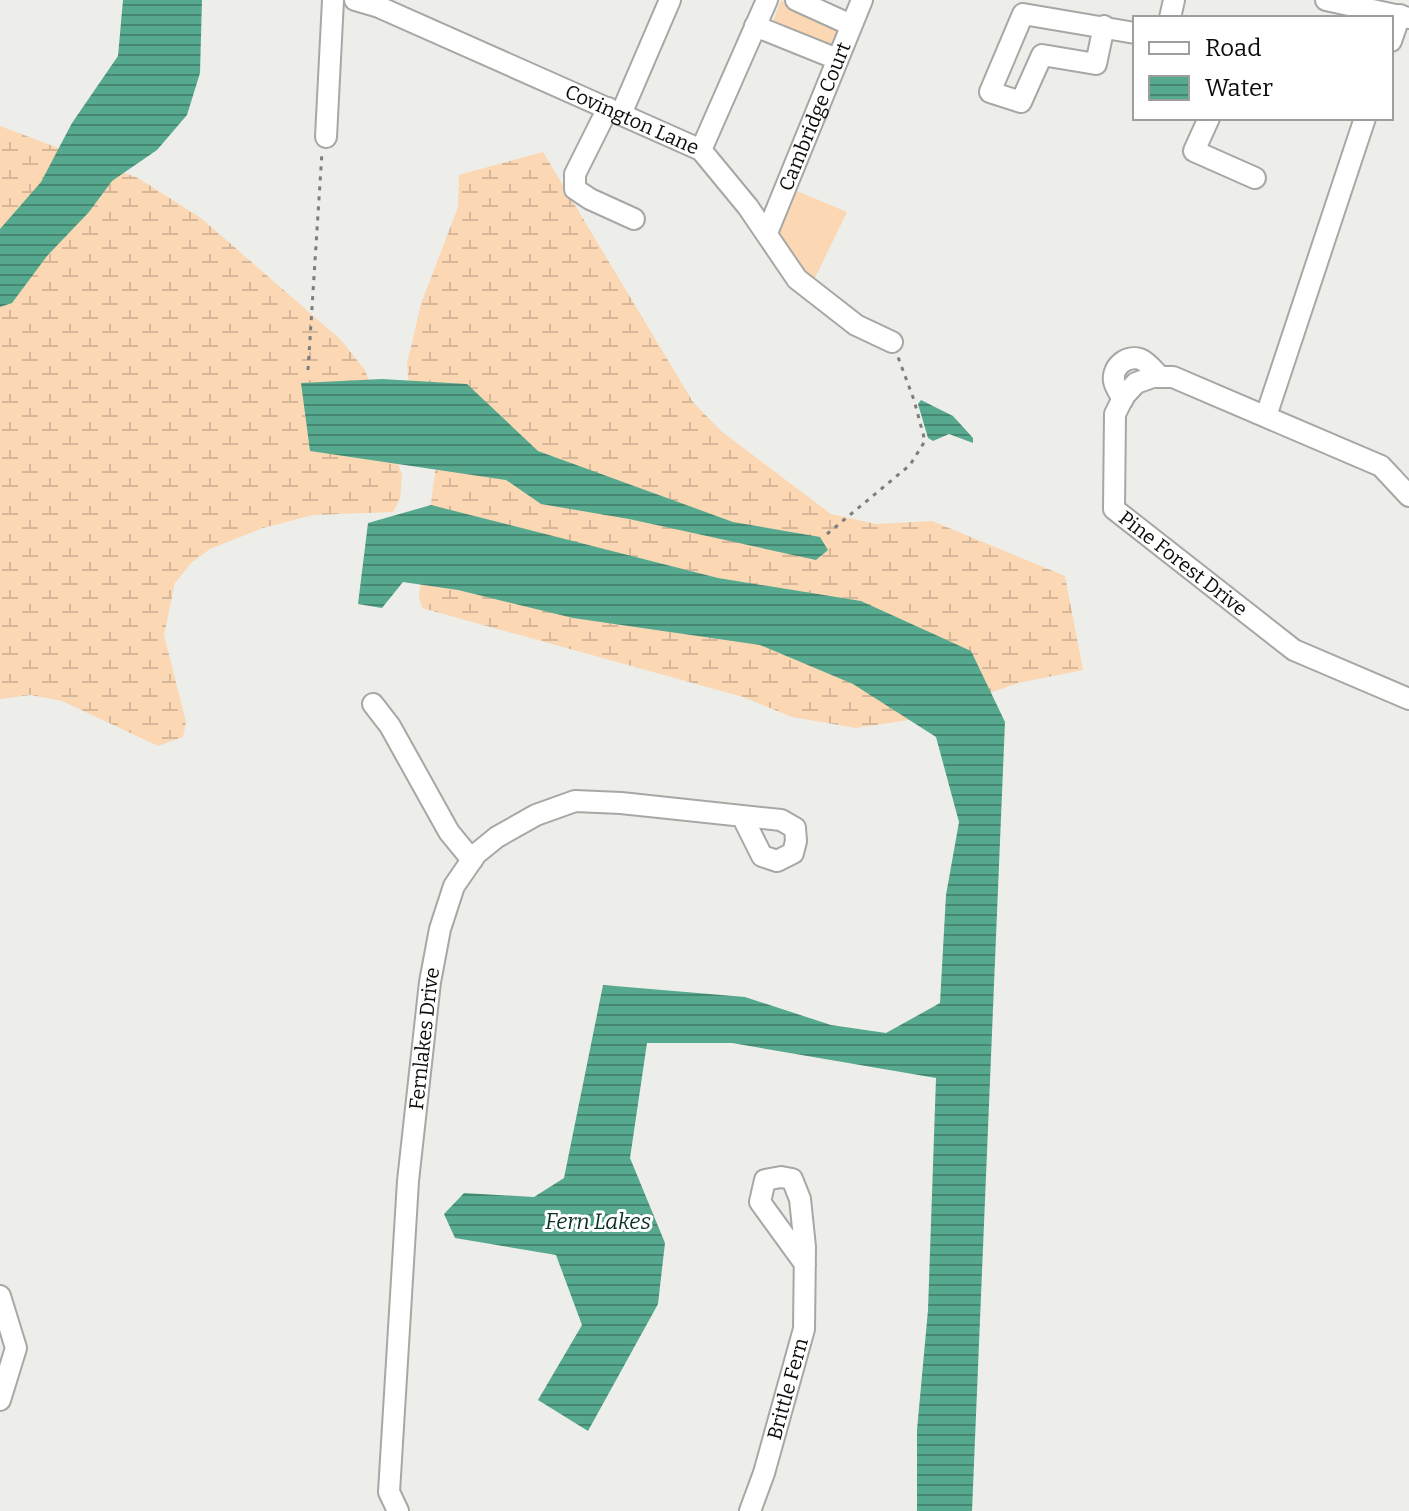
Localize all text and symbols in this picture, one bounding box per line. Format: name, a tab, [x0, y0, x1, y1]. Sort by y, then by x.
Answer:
legend	[1133, 16, 1393, 120]
text: Road	[1205, 34, 1261, 62]
street label: Cambridge Court	[773, 38, 856, 194]
text: Water	[1205, 74, 1273, 102]
street label: Covington Lane	[561, 79, 703, 160]
street label: Pine Forest Drive	[1114, 505, 1252, 621]
street label: Fernlakes Drive	[404, 965, 445, 1111]
water label: Fern Lakes	[545, 1208, 651, 1235]
street label: Brittle Fern	[762, 1335, 813, 1442]

